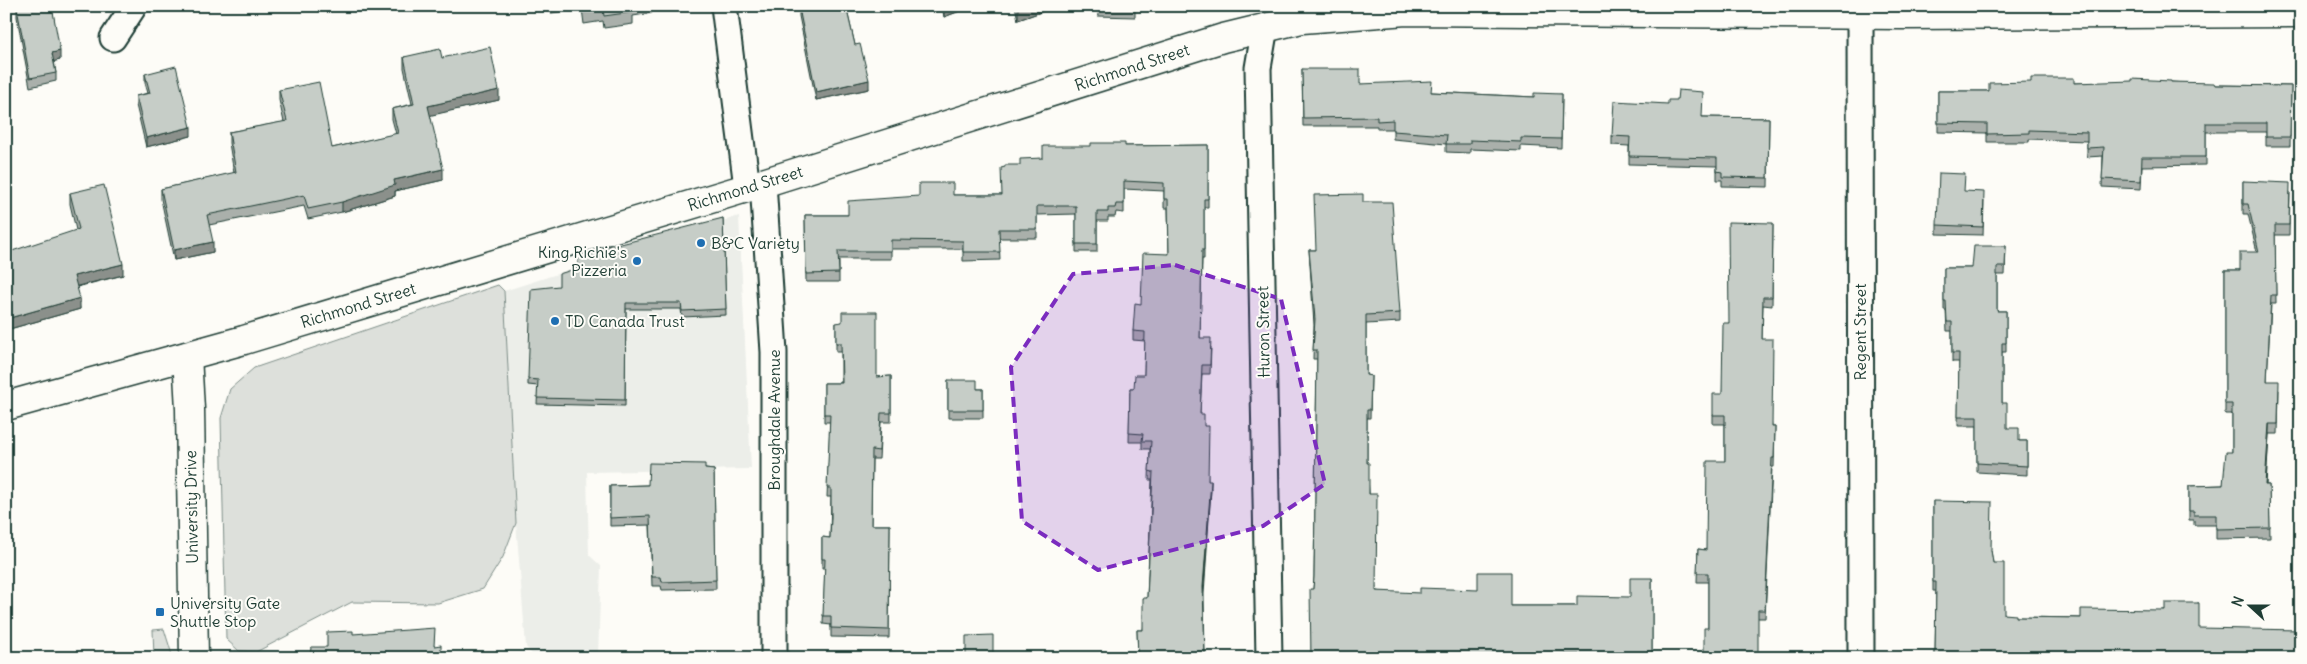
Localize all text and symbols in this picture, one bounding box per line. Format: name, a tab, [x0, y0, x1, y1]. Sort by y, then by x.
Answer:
street label: Richmond Street	[1072, 39, 1192, 95]
street label: Richmond Street	[685, 161, 806, 215]
place label: B&C Variety	[711, 233, 800, 253]
marker: B&C Variety	[695, 237, 707, 249]
place label: King Richie's Pizzeria	[538, 242, 627, 280]
marker: King Richie's Pizzeria	[631, 255, 643, 267]
street label: Richmond Street	[298, 278, 419, 332]
street label: Regent Street	[1850, 283, 1870, 381]
street label: Huron Street	[1252, 285, 1274, 378]
place label: TD Canada Trust	[565, 311, 685, 331]
marker: TD Canada Trust	[549, 315, 561, 327]
street label: Broughdale Avenue	[764, 349, 784, 491]
street label: University Drive	[180, 450, 202, 564]
north arrow	[2224, 582, 2274, 632]
place label: University Gate Shuttle Stop	[170, 593, 280, 631]
text: N	[2228, 594, 2248, 609]
marker: University Gate Shuttle Stop	[154, 606, 166, 618]

